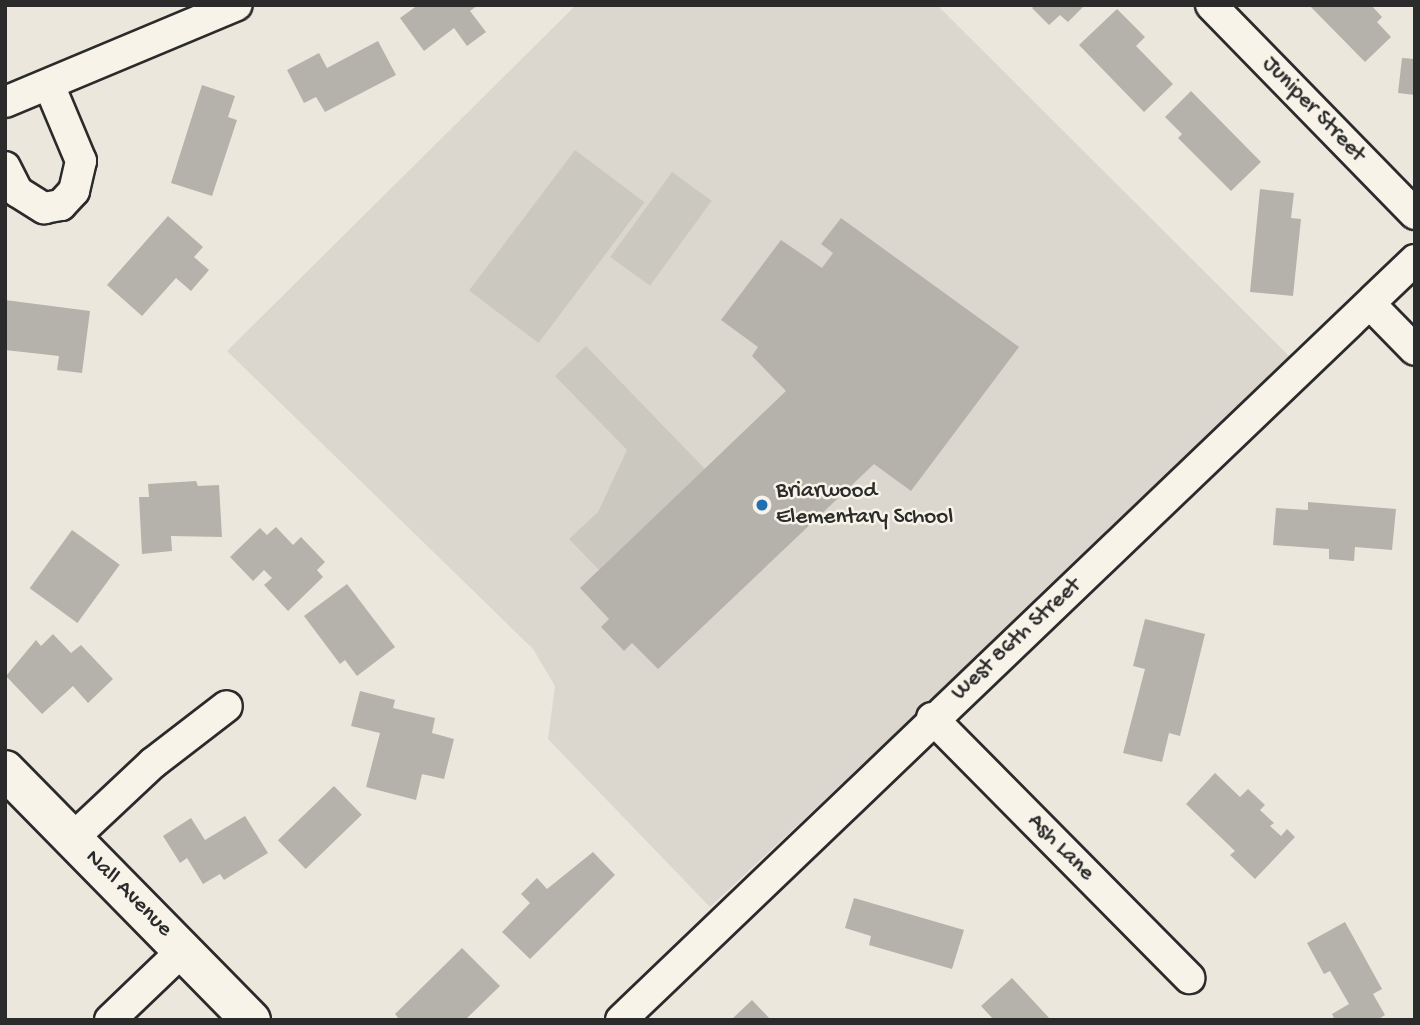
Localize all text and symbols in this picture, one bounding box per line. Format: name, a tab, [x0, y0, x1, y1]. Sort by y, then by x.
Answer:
street label: Juniper Street	[1255, 51, 1371, 169]
place label: Briarwood Elementary School	[776, 478, 953, 532]
marker: Briarwood Elementary School	[754, 497, 770, 513]
street label: West 86th Street	[946, 573, 1088, 707]
street label: Ash Lane	[1021, 809, 1099, 887]
street label: Nall Avenue	[78, 844, 178, 944]

